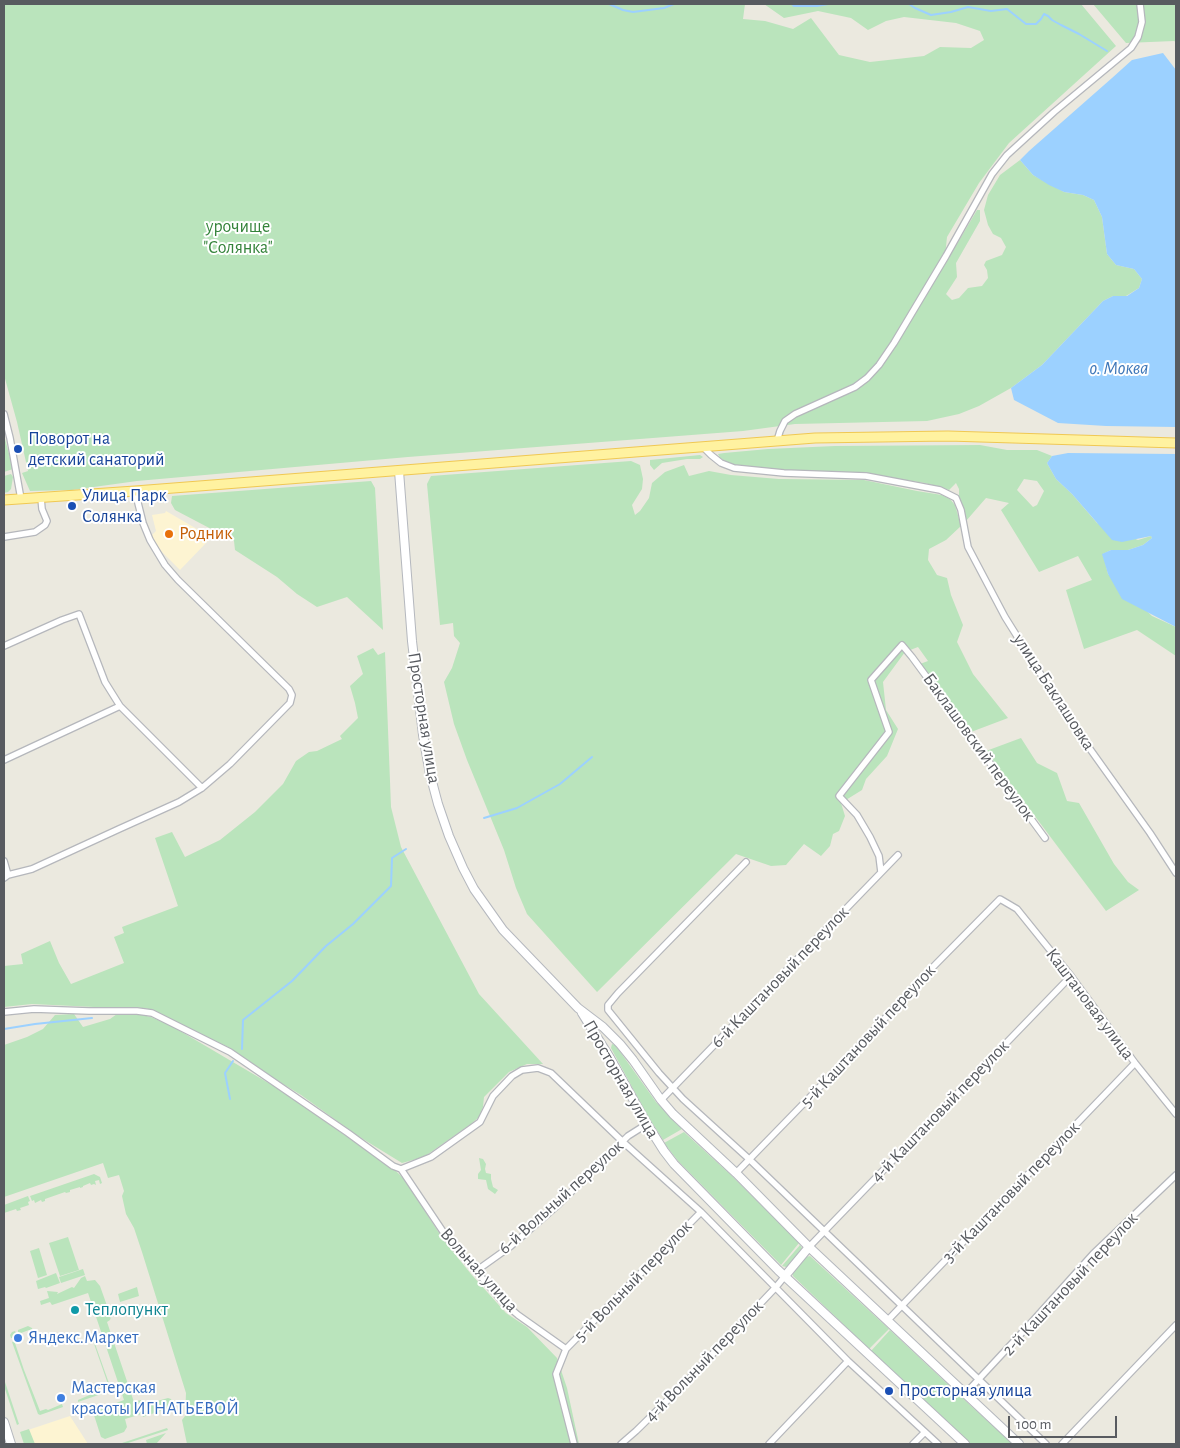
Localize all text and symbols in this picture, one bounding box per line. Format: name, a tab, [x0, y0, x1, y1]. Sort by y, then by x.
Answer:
park label: урочище "Солянка"	[203, 216, 273, 258]
water label: о. Моква	[1090, 357, 1148, 379]
place label: Поворот на детский санаторий	[28, 428, 165, 470]
marker: Поворот на детский санаторий	[12, 443, 24, 455]
place label: Улица Парк Солянка	[82, 485, 167, 528]
marker: Улица Парк Солянка	[66, 500, 78, 512]
place label: Родник	[179, 523, 232, 545]
marker: Родник	[163, 528, 175, 540]
street label: улица Баклашовка	[1008, 630, 1100, 754]
street label: Просторная улица	[403, 651, 445, 785]
street label: Баклашовский переулок	[918, 669, 1040, 825]
street label: 6-й Каштановый переулок	[707, 901, 853, 1053]
street label: Каштановая улица	[1041, 944, 1139, 1064]
street label: 5-й Каштановый переулок	[796, 960, 940, 1112]
street label: Просторная улица	[578, 1016, 664, 1142]
street label: 4-й Каштановый переулок	[866, 1035, 1014, 1187]
street label: 3-й Каштановый переулок	[938, 1117, 1084, 1267]
street label: 6-й Вольный переулок	[494, 1135, 628, 1259]
street label: 2-й Каштановый переулок	[998, 1208, 1142, 1360]
street label: 5-й Вольный переулок	[570, 1216, 696, 1346]
street label: Вольная улица	[435, 1223, 523, 1317]
street label: 4-й Вольный переулок	[640, 1295, 768, 1427]
place label: Теплопункт	[85, 1299, 168, 1321]
marker: Теплопункт	[69, 1304, 81, 1316]
place label: Яндекс.Маркет	[28, 1327, 138, 1349]
marker: Яндекс.Маркет	[12, 1332, 24, 1344]
place label: Мастерская красоты ИГНАТЬЕВОЙ	[71, 1377, 239, 1420]
place label: Просторная улица	[899, 1380, 1032, 1402]
marker: Просторная улица	[883, 1385, 895, 1397]
marker: Мастерская красоты ИГНАТЬЕВОЙ	[55, 1392, 67, 1404]
scale bar	[1010, 1406, 1119, 1438]
text: 100 m	[1016, 1417, 1051, 1432]

